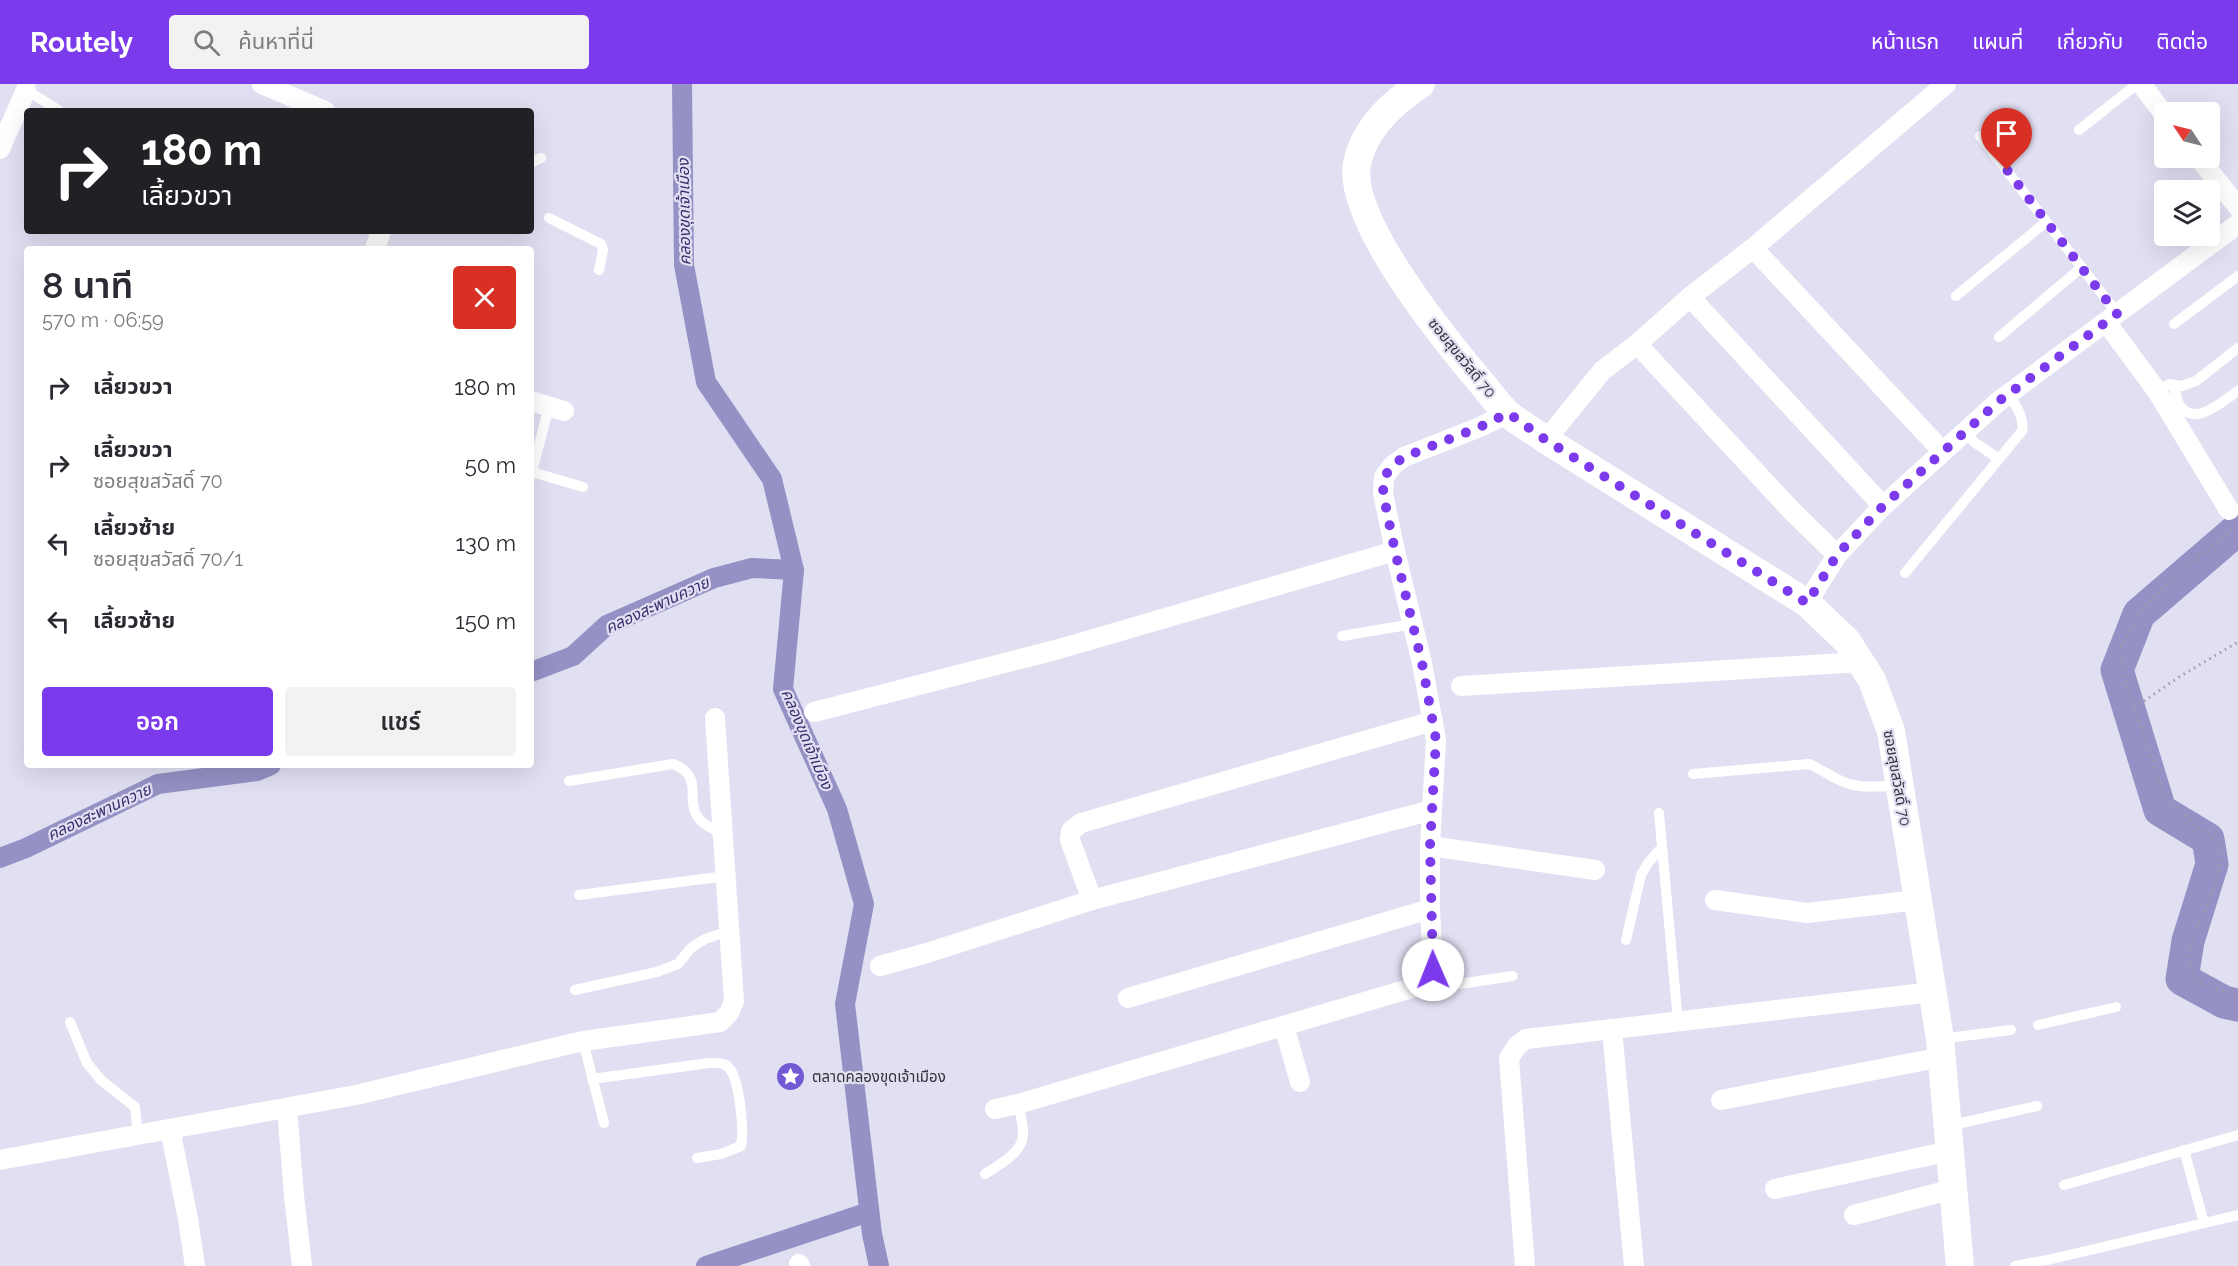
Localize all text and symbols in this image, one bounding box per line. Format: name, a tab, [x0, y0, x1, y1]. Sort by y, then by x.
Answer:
search box	[169, 15, 589, 69]
text: Routely	[30, 26, 133, 59]
icon: search	[190, 26, 223, 59]
text: ค้นหาที่นี่	[238, 28, 314, 54]
text: หน้าแรก	[1871, 29, 1939, 54]
text: แผนที่	[1972, 29, 2023, 54]
text: เกี่ยวกับ	[2056, 29, 2123, 54]
text: ติดต่อ	[2156, 29, 2208, 54]
north arrow	[2154, 102, 2220, 168]
map controls	[2154, 102, 2220, 246]
pin	[1981, 108, 2032, 170]
icon: arrive	[1990, 117, 2023, 150]
text: 180 m	[141, 126, 262, 175]
icon: right	[42, 132, 120, 210]
water label: คลองขุดเจ้าเมือง	[674, 157, 695, 266]
text: เลี้ยวขวา	[141, 180, 232, 211]
button: layers	[2154, 180, 2220, 246]
text: 8 นาที	[42, 264, 133, 306]
button: close	[453, 266, 516, 329]
text: 570 m · 06:59	[42, 308, 164, 332]
street label: ซอยสุขสวัสดิ์ 70	[1424, 314, 1500, 402]
icon: right	[42, 371, 75, 404]
text: เลี้ยวขวา	[93, 373, 173, 399]
text: 180 m	[454, 374, 516, 400]
text: เลี้ยวขวา	[93, 436, 173, 462]
icon: right	[42, 449, 75, 482]
text: 50 m	[465, 452, 516, 478]
text: ซอยสุขสวัสดิ์ 70	[93, 469, 223, 493]
text: เลี้ยวซ้าย	[93, 514, 175, 540]
icon: left	[42, 527, 75, 560]
text: 130 m	[456, 530, 516, 556]
text: ซอยสุขสวัสดิ์ 70/1	[93, 547, 243, 571]
water label: คลองสะพานควาย	[602, 572, 713, 637]
icon: left	[42, 605, 75, 638]
text: เลี้ยวซ้าย	[93, 607, 175, 633]
text: 150 m	[455, 608, 516, 634]
water label: คลองขุดเจ้าเมือง	[776, 686, 837, 794]
button: ออก	[42, 687, 273, 756]
button: แชร์	[285, 687, 516, 756]
street label: ซอยสุขสวัสดิ์ 70	[1880, 728, 1914, 828]
water label: คลองสะพานควาย	[44, 779, 155, 844]
position arrow	[1401, 938, 1465, 1002]
place icon: ตลาดคลองขุดเจ้าเมือง	[775, 1061, 807, 1093]
place label: ตลาดคลองขุดเจ้าเมือง	[812, 1068, 946, 1086]

